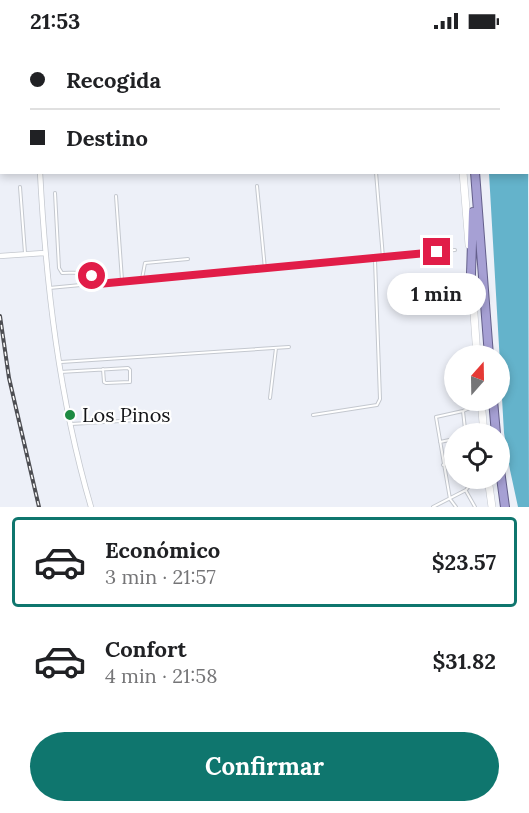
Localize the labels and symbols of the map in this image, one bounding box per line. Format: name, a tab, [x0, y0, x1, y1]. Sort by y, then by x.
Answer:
route end	[423, 238, 450, 265]
route start	[78, 262, 105, 289]
callout: 1 min	[388, 273, 486, 315]
north arrow	[444, 345, 510, 411]
place label: Los Pinos	[82, 402, 171, 427]
marker: Los Pinos	[63, 408, 77, 422]

